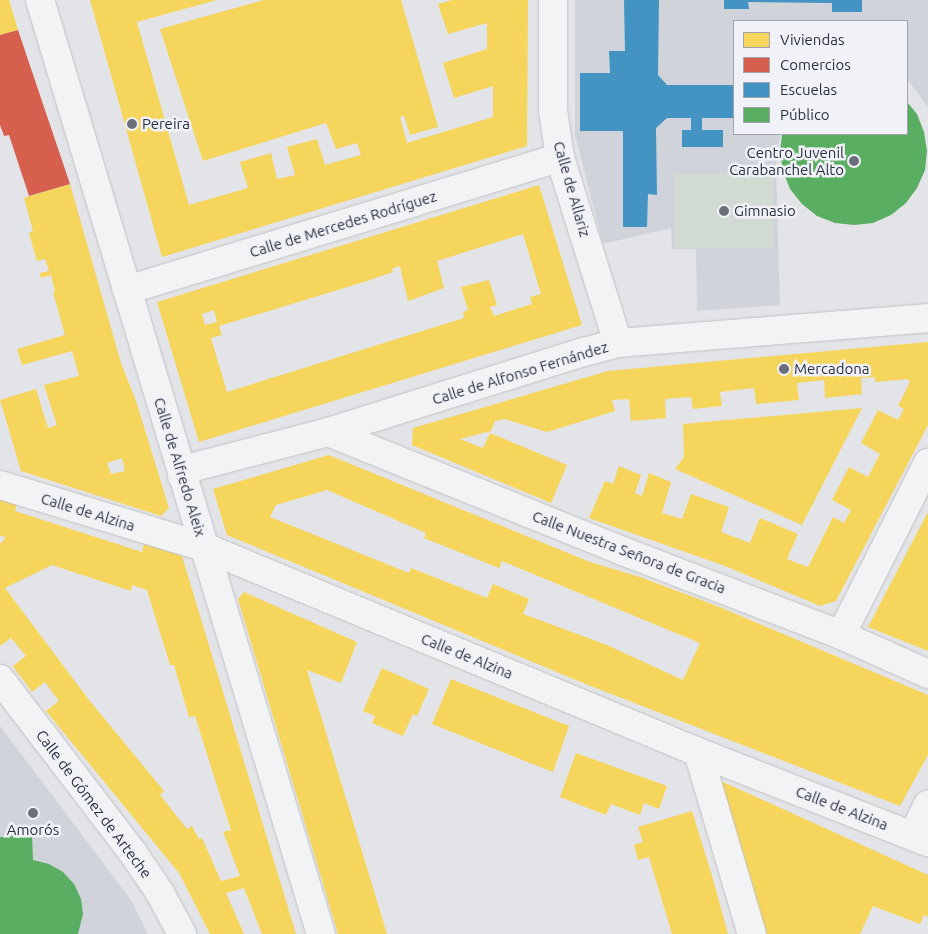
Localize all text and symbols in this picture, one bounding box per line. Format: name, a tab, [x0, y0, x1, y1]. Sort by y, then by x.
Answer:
legend	[733, 20, 908, 135]
text: Viviendas	[780, 31, 844, 48]
text: Comercios	[780, 56, 851, 73]
text: Escuelas	[780, 81, 837, 98]
text: Público	[780, 106, 830, 123]
place label: Pereira	[142, 115, 190, 133]
marker: Pereira	[126, 118, 138, 130]
street label: Calle de Allariz	[550, 139, 594, 239]
place label: Centro Juvenil Carabanchel Alto	[729, 143, 844, 178]
marker: Centro Juvenil Carabanchel Alto	[848, 155, 860, 167]
street label: Calle de Mercedes Rodríguez	[247, 187, 439, 261]
place label: Gimnasio	[734, 202, 796, 220]
marker: Gimnasio	[718, 205, 730, 217]
street label: Calle de Alfonso Fernández	[430, 338, 610, 408]
place label: Mercadona	[794, 360, 869, 378]
marker: Mercadona	[778, 363, 790, 375]
street label: Calle de Alfredo Aleix	[150, 395, 210, 539]
street label: Calle de Alzina	[39, 489, 137, 535]
street label: Calle Nuestra Señora de Gracia	[530, 507, 728, 597]
street label: Calle de Alzina	[418, 629, 516, 683]
street label: Calle de Gómez de Arteche	[32, 726, 156, 882]
street label: Calle de Alzina	[793, 782, 891, 834]
marker: Amorós	[27, 807, 39, 819]
place label: Amorós	[7, 821, 59, 839]

